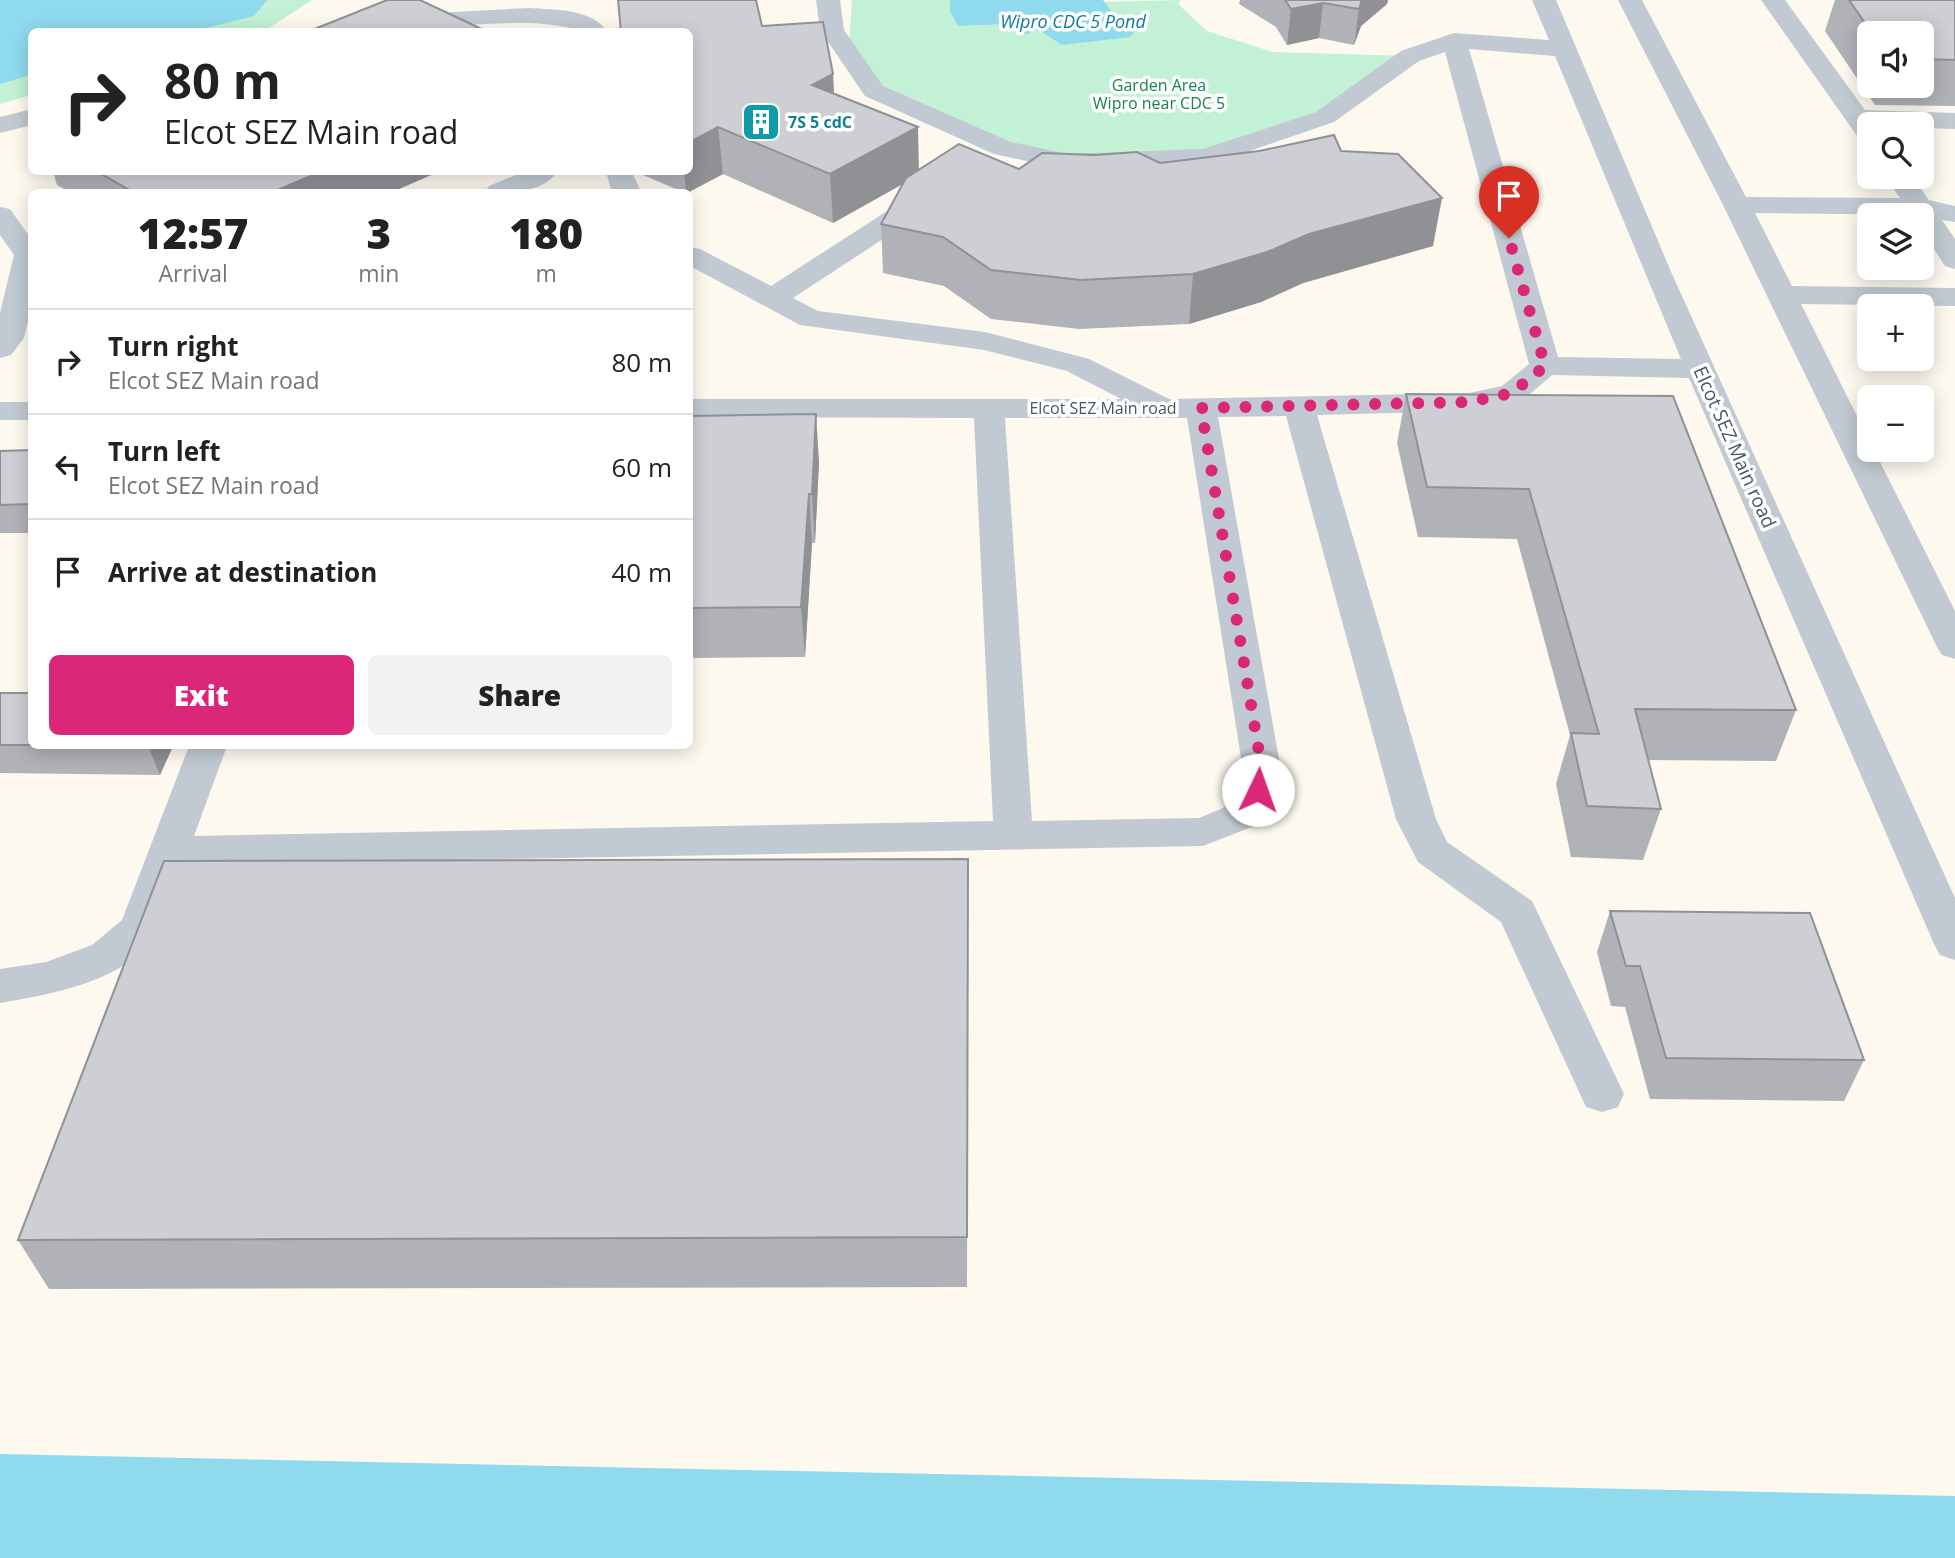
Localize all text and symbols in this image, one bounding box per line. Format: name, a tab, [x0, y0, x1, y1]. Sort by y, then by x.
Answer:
water label: Wipro CDC 5 Pond	[1000, 9, 1146, 33]
map controls	[1857, 21, 1934, 462]
button: sound	[1857, 21, 1934, 98]
text: 80 m	[164, 47, 281, 113]
icon: right	[49, 56, 140, 147]
park label: Garden Area Wipro near CDC 5	[1093, 74, 1225, 114]
building icon: 7S 5 cdC	[740, 101, 782, 143]
text: Elcot SEZ Main road	[164, 110, 458, 153]
place label: 7S 5 cdC	[788, 111, 852, 133]
button: search	[1857, 112, 1934, 189]
pin	[1479, 166, 1539, 238]
icon: arrive	[1490, 177, 1528, 215]
button: layers	[1857, 203, 1934, 280]
text: 12:57	[138, 204, 248, 261]
text: 3	[367, 204, 391, 261]
text: 180	[509, 204, 583, 261]
text: Arrival	[159, 257, 228, 289]
text: min	[358, 257, 399, 289]
text: m	[536, 257, 557, 289]
button: +	[1857, 294, 1934, 371]
text: Turn right	[108, 328, 239, 364]
icon: right	[49, 343, 87, 381]
text: 80 m	[611, 344, 672, 380]
street label: Elcot SEZ Main road	[1688, 362, 1782, 532]
text: Elcot SEZ Main road	[108, 364, 320, 396]
button: −	[1857, 385, 1934, 462]
street label: Elcot SEZ Main road	[1029, 397, 1177, 419]
text: Turn left	[108, 433, 220, 469]
icon: left	[49, 448, 87, 486]
text: 60 m	[611, 449, 672, 485]
text: Elcot SEZ Main road	[108, 469, 320, 501]
icon: arrive	[49, 553, 87, 591]
text: Arrive at destination	[108, 554, 377, 590]
text: 40 m	[611, 554, 672, 590]
button: Exit	[49, 655, 354, 735]
button: Share	[368, 655, 672, 735]
position arrow	[1221, 753, 1295, 827]

